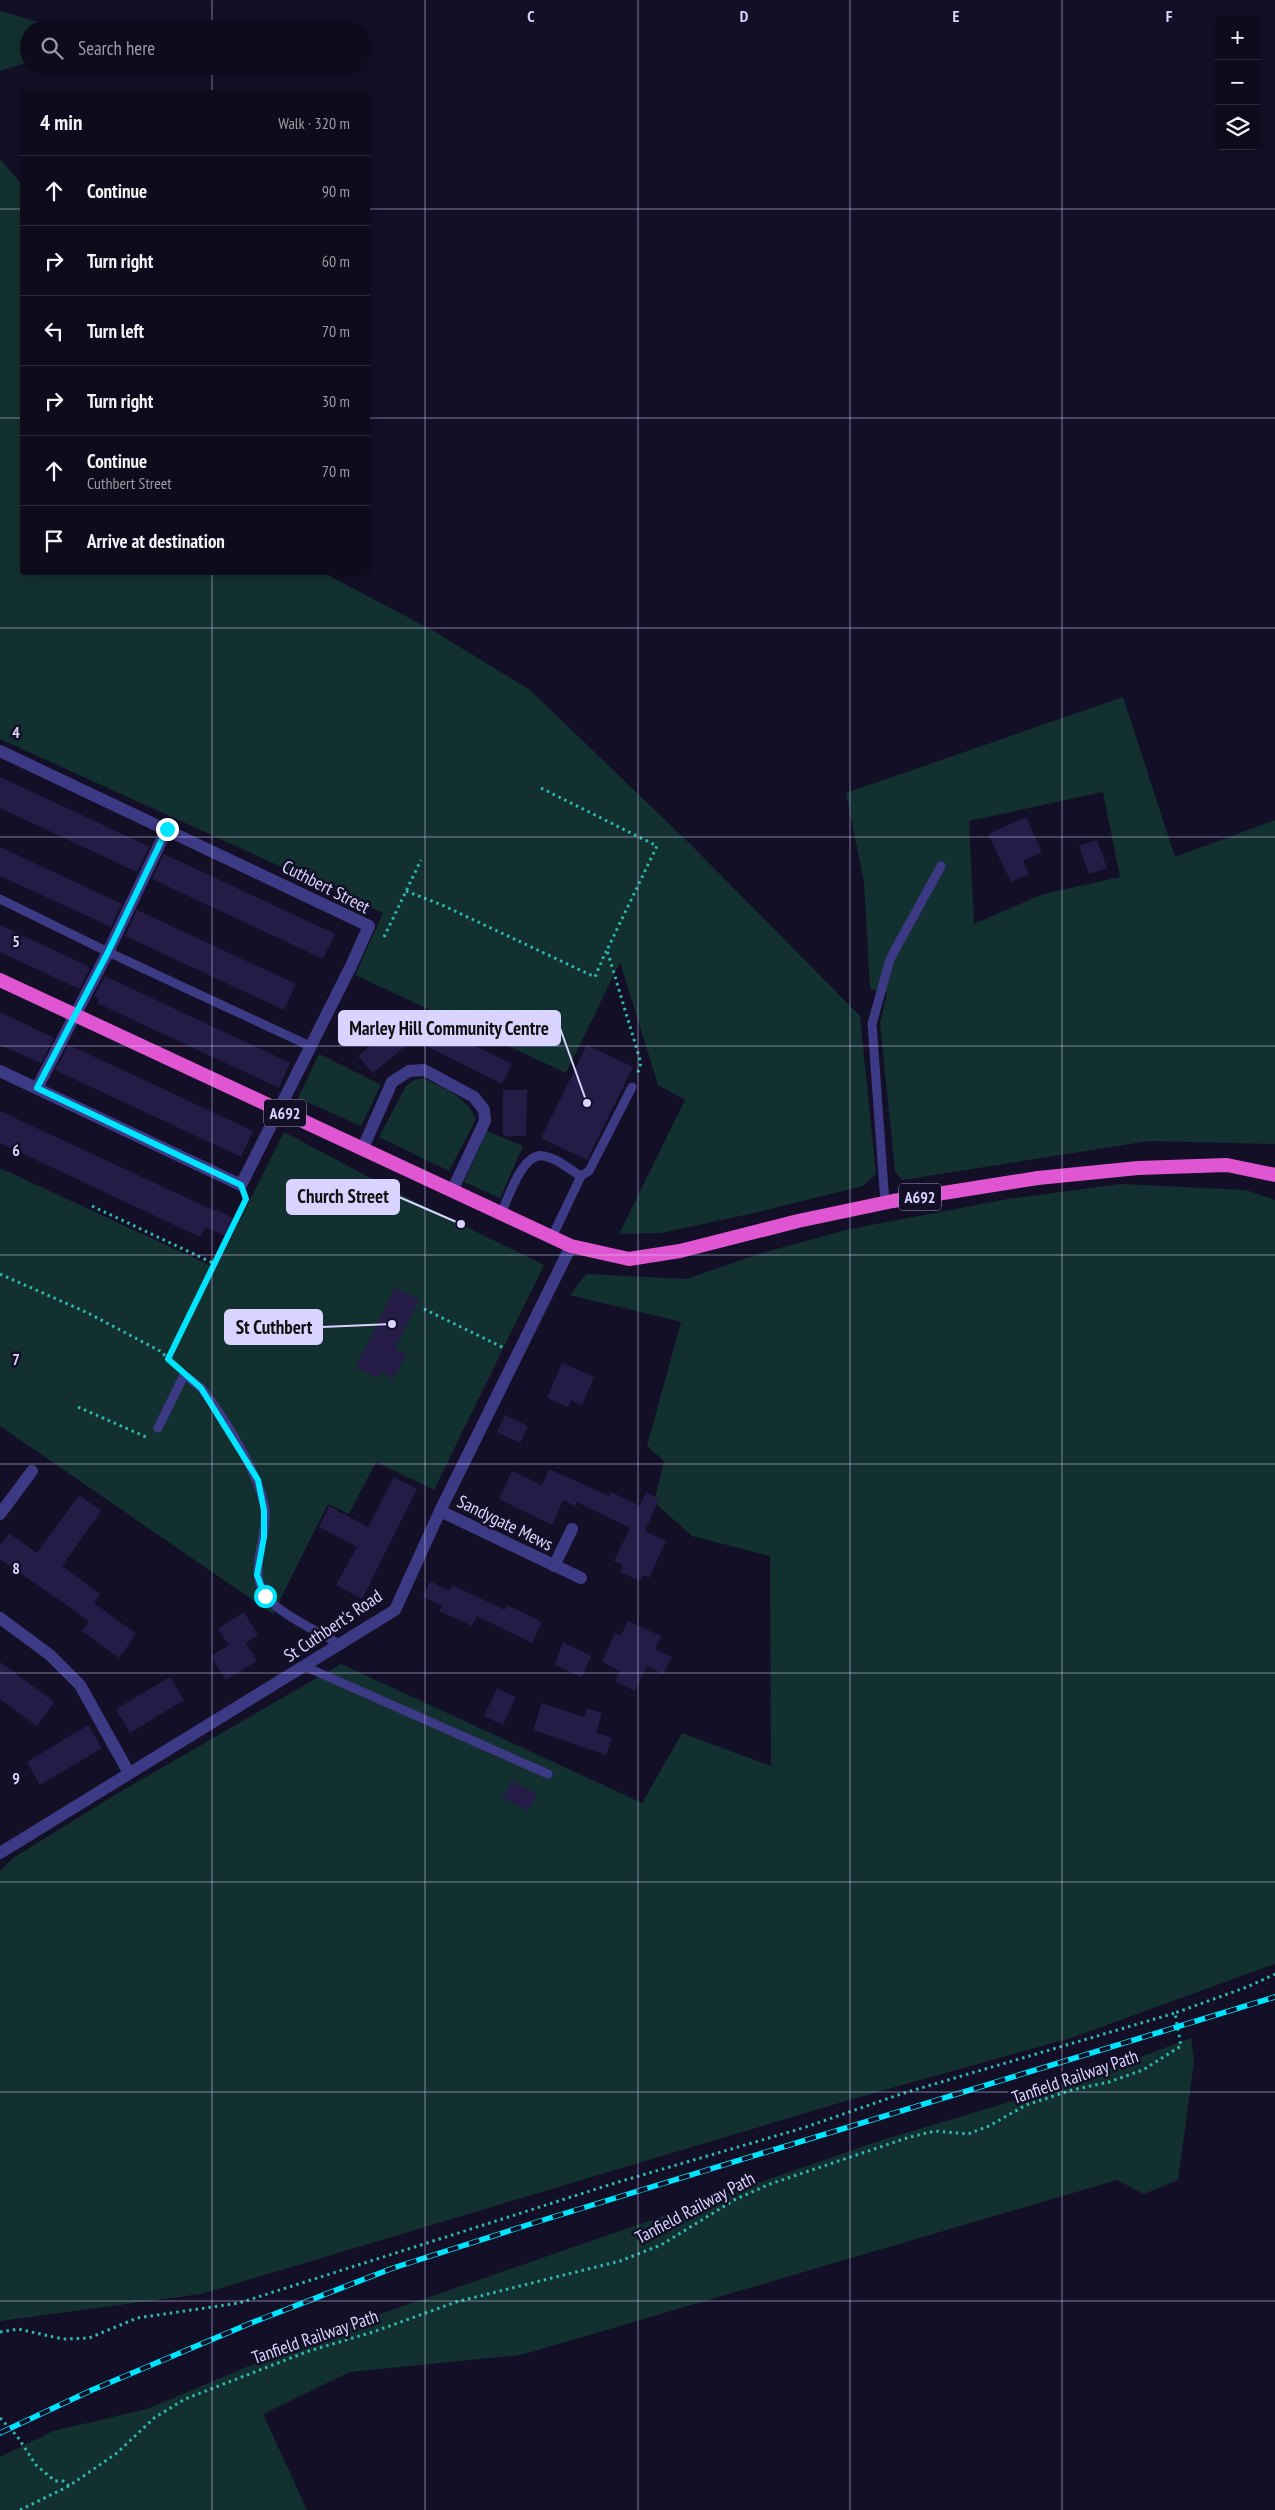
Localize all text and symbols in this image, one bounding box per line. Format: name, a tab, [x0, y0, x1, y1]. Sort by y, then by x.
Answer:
text: C	[527, 6, 535, 26]
text: D	[740, 6, 749, 26]
text: E	[953, 6, 960, 26]
text: F	[1166, 6, 1173, 26]
map controls	[1215, 15, 1260, 150]
button: +	[1215, 15, 1260, 60]
search box	[20, 20, 370, 75]
icon: search	[38, 34, 66, 62]
text: Search here	[78, 36, 155, 60]
button: −	[1215, 60, 1260, 105]
button: layers	[1215, 105, 1260, 150]
text: 4 min	[40, 109, 82, 136]
text: Walk · 320 m	[278, 113, 350, 133]
icon: ahead	[40, 177, 68, 205]
text: Continue	[87, 179, 147, 203]
text: 90 m	[322, 181, 350, 201]
icon: right	[40, 247, 68, 275]
text: Turn right	[87, 249, 153, 273]
text: 60 m	[322, 251, 350, 271]
icon: left	[40, 317, 68, 345]
text: Turn left	[87, 319, 144, 343]
text: 70 m	[322, 321, 350, 341]
icon: right	[40, 387, 68, 415]
text: Turn right	[87, 389, 153, 413]
text: 30 m	[322, 391, 350, 411]
text: Continue	[87, 449, 147, 473]
icon: ahead	[40, 457, 68, 485]
text: 70 m	[322, 461, 350, 481]
text: Cuthbert Street	[87, 473, 172, 493]
icon: arrive	[40, 527, 68, 555]
text: Arrive at destination	[87, 529, 225, 553]
text: 4	[12, 722, 20, 742]
route end	[156, 818, 179, 841]
street label: Cuthbert Street	[279, 855, 374, 918]
text: 5	[12, 931, 20, 951]
callout: Marley Hill Community Centre	[339, 1011, 560, 1045]
text: Marley Hill Community Centre	[349, 1016, 549, 1040]
road number: A692	[264, 1100, 306, 1126]
text: 6	[12, 1140, 20, 1160]
callout: Church Street	[287, 1180, 399, 1214]
text: Church Street	[297, 1184, 389, 1208]
road number: A692	[899, 1184, 941, 1210]
callout: St Cuthbert	[225, 1310, 322, 1344]
text: St Cuthbert	[236, 1315, 313, 1339]
text: 7	[12, 1349, 20, 1369]
street label: Sandygate Mews	[454, 1489, 557, 1556]
text: 8	[12, 1558, 20, 1578]
street label: St Cuthbert's Road	[279, 1584, 386, 1667]
route start	[254, 1585, 277, 1608]
text: 9	[12, 1768, 20, 1788]
street label: Tanfield Railway Path	[1009, 2044, 1141, 2109]
street label: Tanfield Railway Path	[631, 2166, 759, 2249]
street label: Tanfield Railway Path	[249, 2304, 381, 2369]

